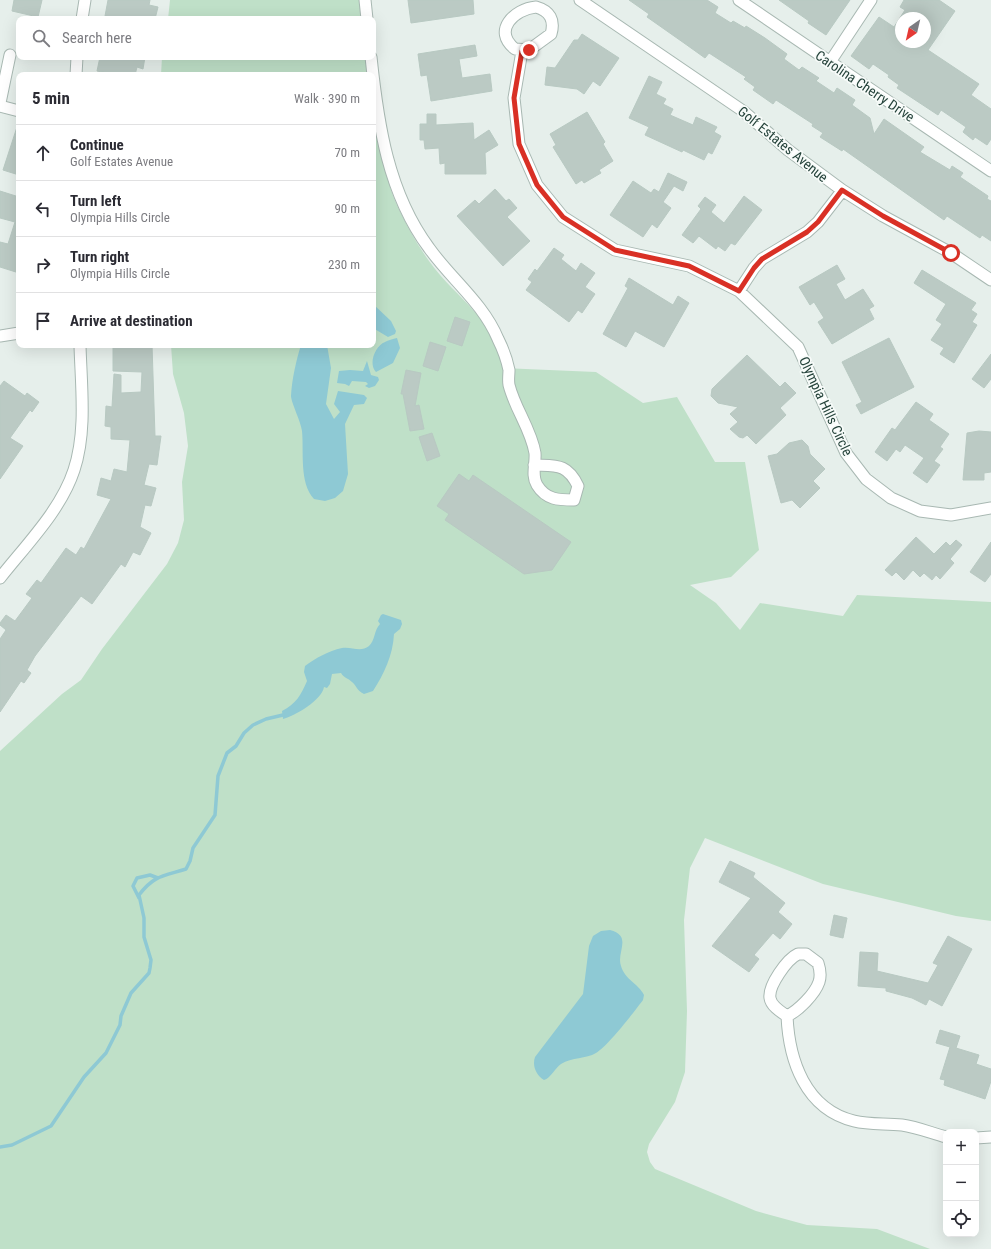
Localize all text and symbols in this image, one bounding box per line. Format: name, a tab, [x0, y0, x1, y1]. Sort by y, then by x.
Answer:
north arrow	[895, 12, 931, 48]
search box	[16, 16, 376, 60]
icon: search	[30, 27, 52, 49]
text: Search here	[62, 29, 132, 47]
route end	[520, 41, 538, 59]
street label: Carolina Cherry Drive	[813, 47, 918, 125]
text: 5 min	[32, 88, 70, 108]
text: Walk · 390 m	[294, 91, 360, 106]
street label: Golf Estates Avenue	[735, 103, 831, 185]
text: Continue	[70, 136, 124, 154]
icon: ahead	[32, 142, 54, 164]
text: 70 m	[334, 145, 360, 160]
text: Golf Estates Avenue	[70, 154, 173, 169]
text: Turn left	[70, 192, 121, 210]
icon: left	[32, 198, 54, 220]
text: 90 m	[334, 201, 360, 216]
text: Olympia Hills Circle	[70, 210, 170, 225]
route start	[942, 244, 960, 262]
text: Turn right	[70, 248, 129, 266]
icon: right	[32, 254, 54, 276]
text: 230 m	[328, 257, 360, 272]
text: Olympia Hills Circle	[70, 266, 170, 281]
icon: arrive	[32, 310, 54, 332]
text: Arrive at destination	[70, 312, 193, 330]
street label: Olympia Hills Circle	[796, 354, 856, 458]
map controls	[943, 1129, 979, 1237]
button: +	[943, 1129, 979, 1165]
button: −	[943, 1165, 979, 1201]
button: locate	[943, 1201, 979, 1237]

